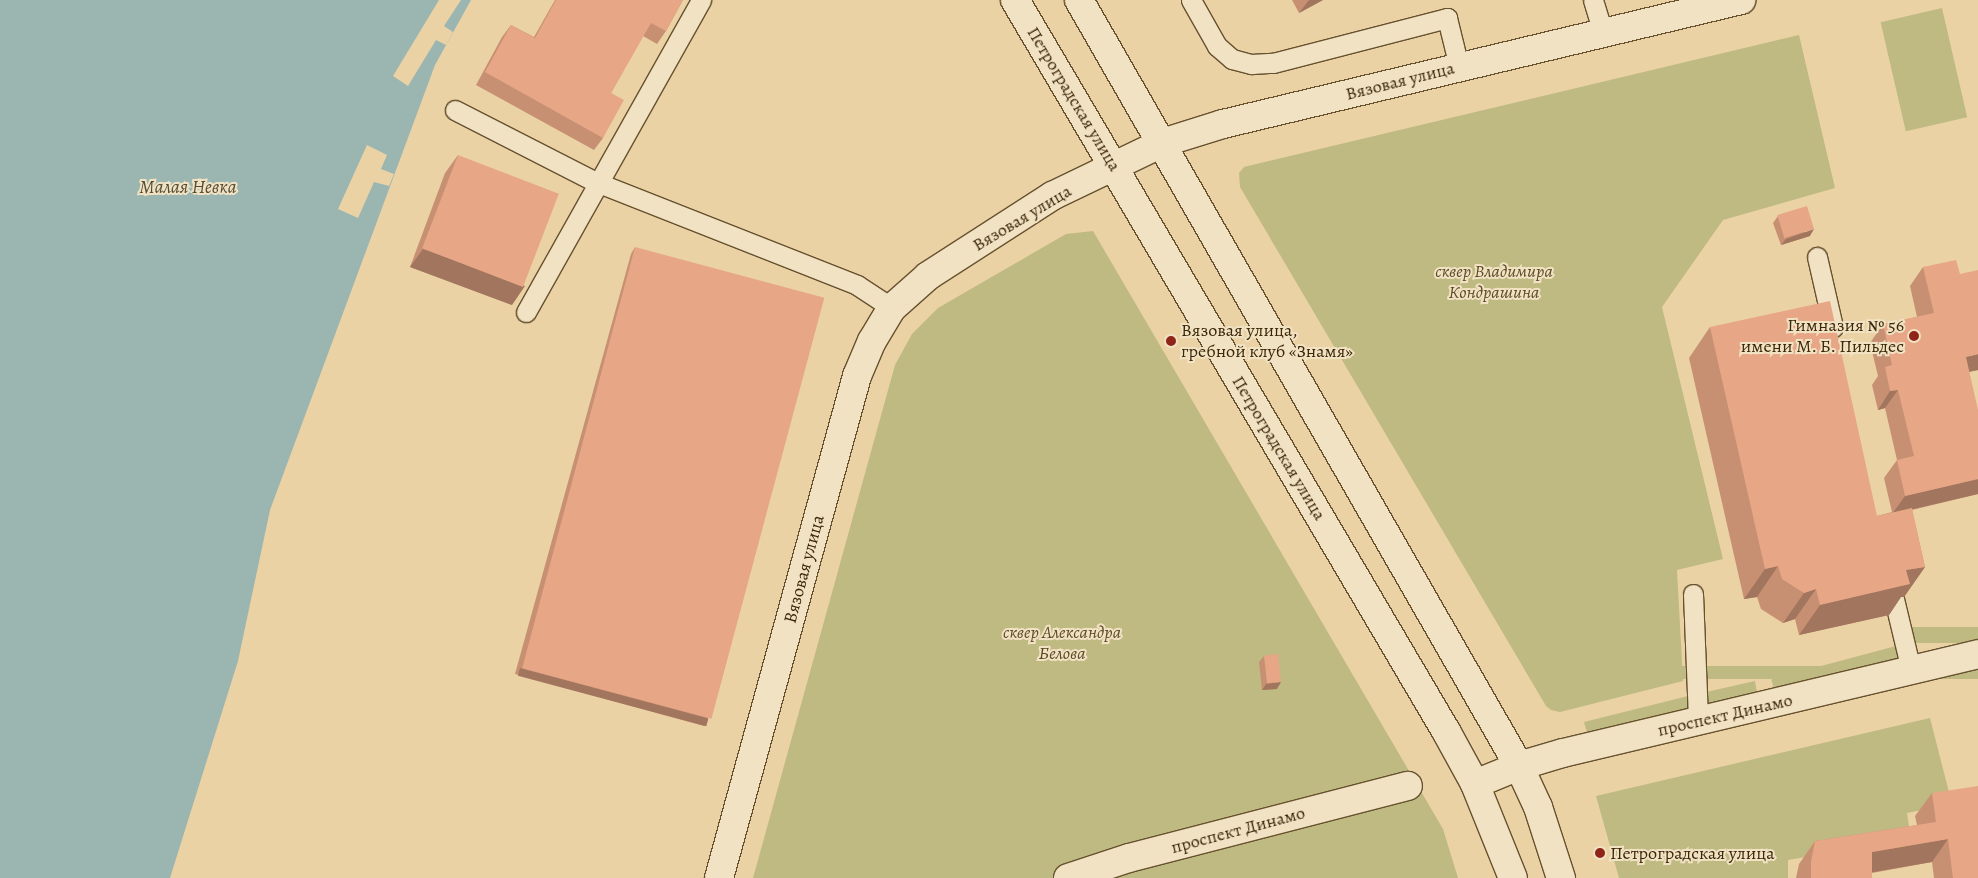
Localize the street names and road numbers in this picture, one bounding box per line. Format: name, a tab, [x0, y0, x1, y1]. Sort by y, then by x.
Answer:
street label: Петроградская улица	[1022, 23, 1126, 175]
street label: Вязовая улица	[1343, 57, 1457, 105]
street label: Вязовая улица	[969, 180, 1075, 256]
street label: Петроградская улица	[1227, 372, 1331, 524]
street label: Вязовая улица	[779, 512, 829, 626]
street label: проспект Динамо	[1655, 689, 1795, 741]
street label: проспект Динамо	[1169, 802, 1307, 858]

